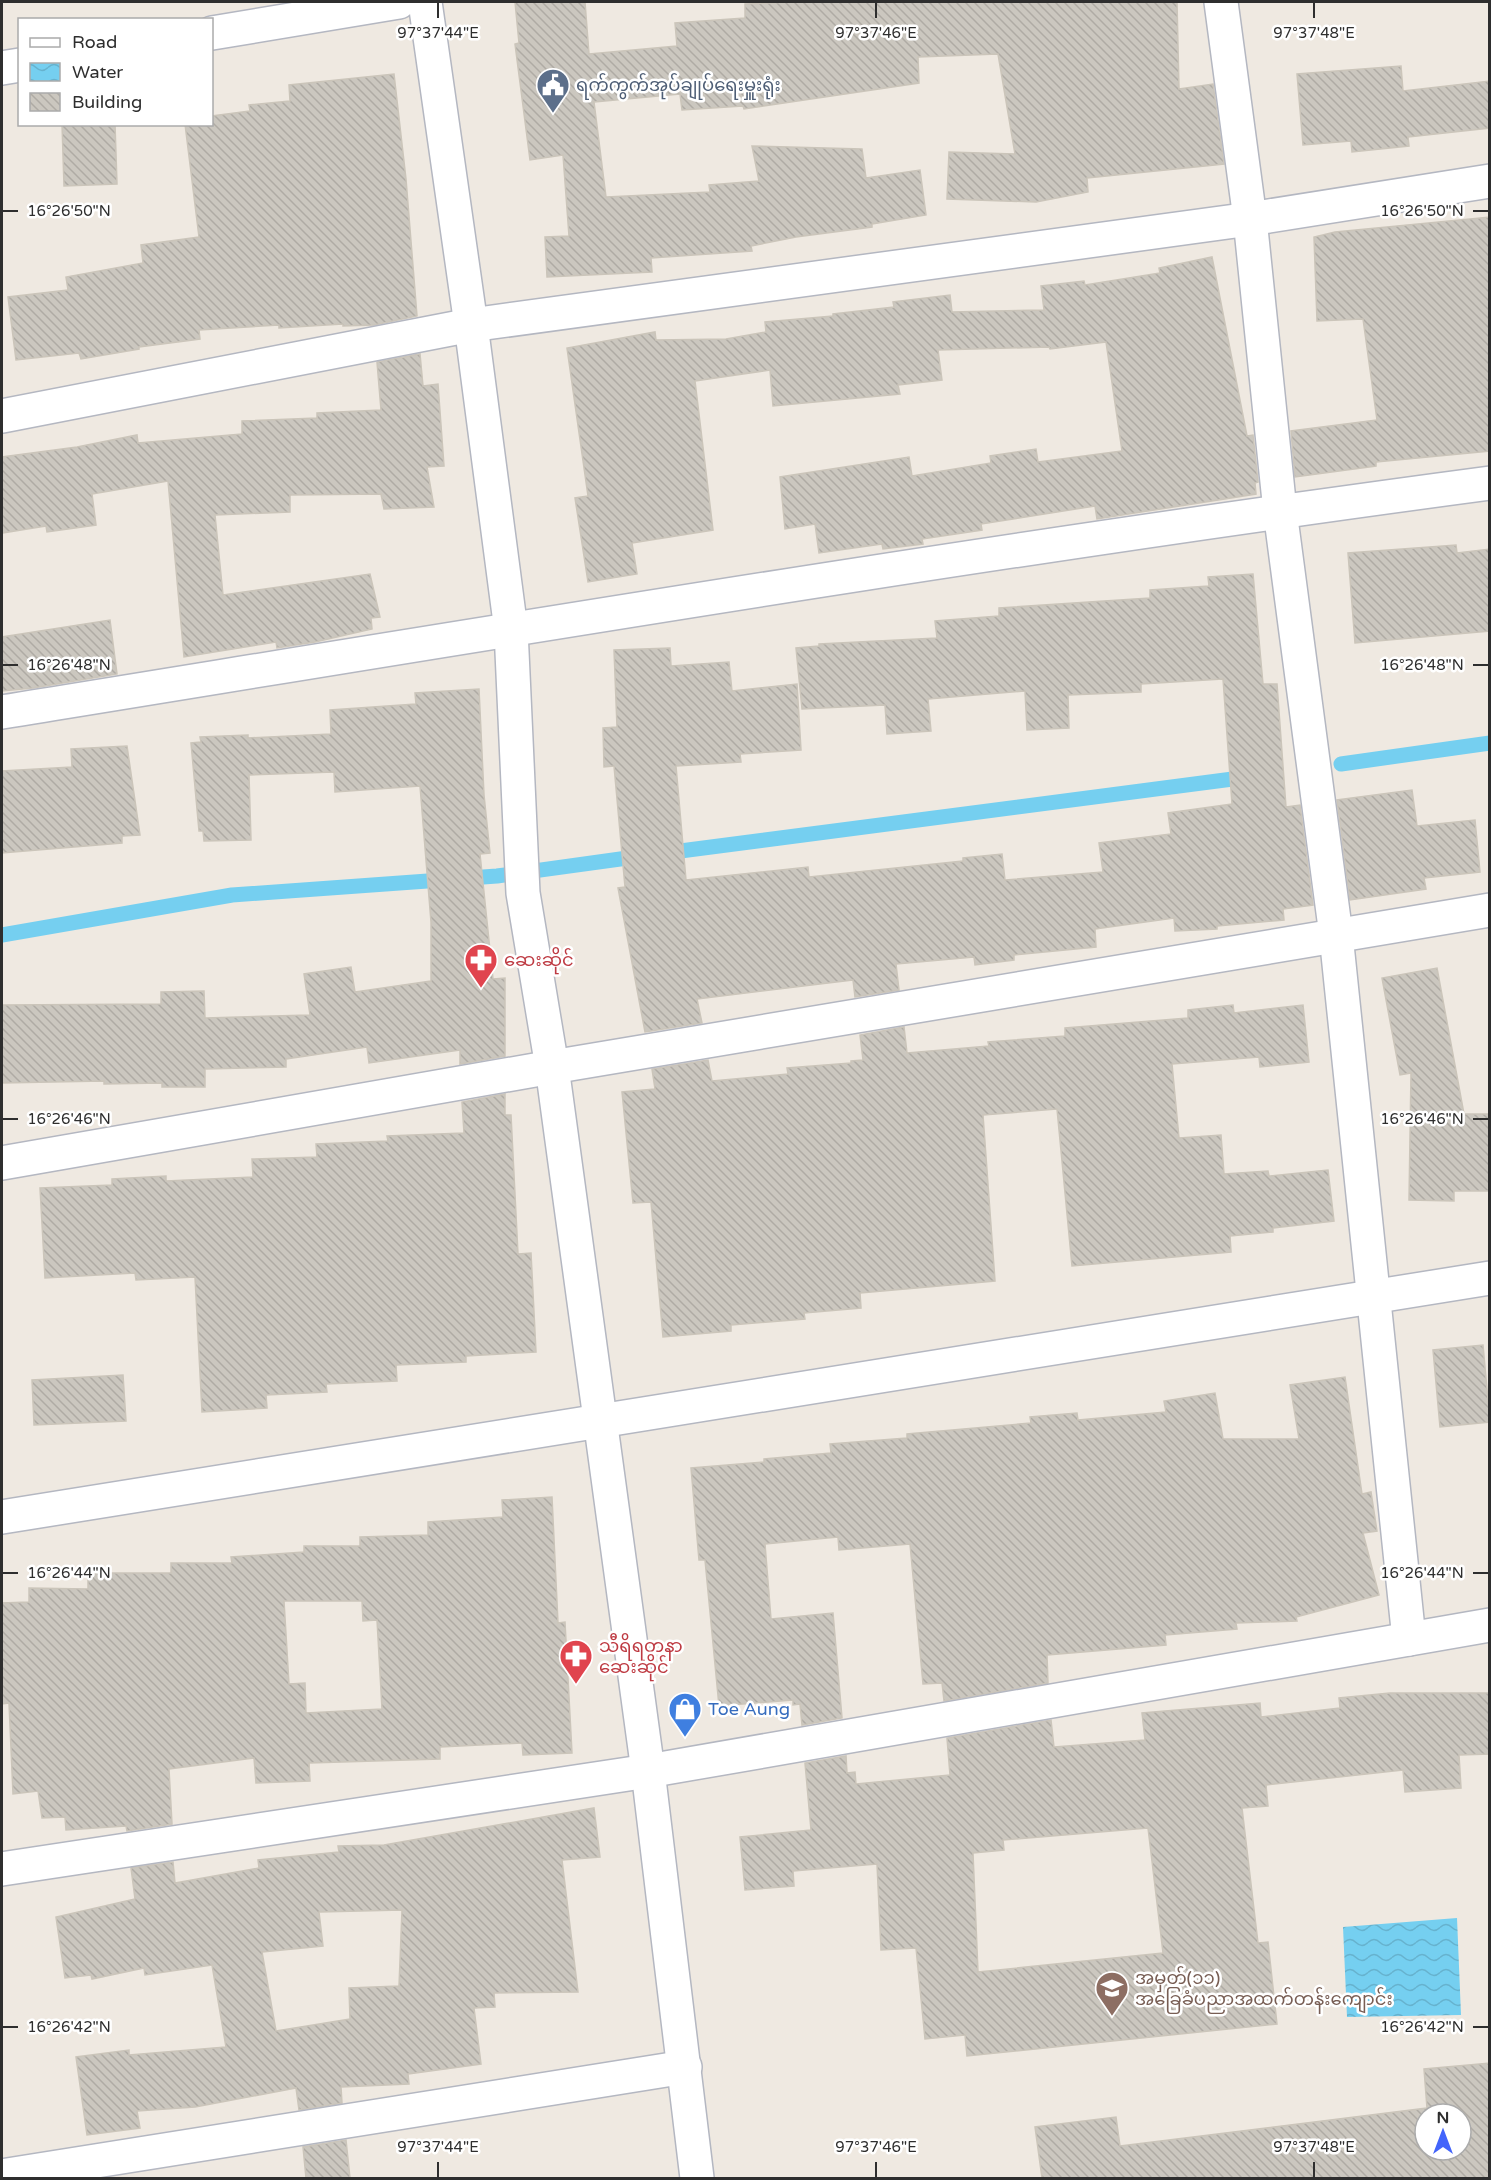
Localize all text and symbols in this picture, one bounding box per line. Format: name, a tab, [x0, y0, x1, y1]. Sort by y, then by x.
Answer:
legend	[18, 18, 213, 126]
text: 97°37'44"E	[397, 24, 479, 42]
text: 97°37'46"E	[835, 24, 917, 42]
text: 97°37'48"E	[1273, 24, 1355, 42]
text: Road	[72, 31, 117, 53]
text: Water	[72, 61, 123, 83]
public building icon: ရက်ကွက်အုပ်ချုပ်ရေးမှူးရုံး	[535, 67, 571, 114]
place label: ရက်ကွက်အုပ်ချုပ်ရေးမှူးရုံး	[576, 72, 781, 100]
text: Building	[72, 91, 142, 113]
text: 16°26'50"N	[27, 202, 111, 220]
text: 16°26'50"N	[1380, 202, 1464, 220]
text: 16°26'48"N	[27, 656, 111, 674]
text: 16°26'48"N	[1380, 656, 1464, 674]
pharmacy icon: ဆေးဆိုင်	[463, 942, 499, 989]
place label: ဆေးဆိုင်	[504, 946, 574, 975]
text: 16°26'46"N	[27, 1110, 111, 1128]
text: 16°26'46"N	[1380, 1110, 1464, 1128]
text: 16°26'44"N	[27, 1564, 111, 1582]
text: 16°26'44"N	[1380, 1564, 1464, 1582]
place label: သီရိရတနာ ဆေးဆိုင်	[599, 1632, 683, 1682]
pharmacy icon: သီရိရတနာ ဆေးဆိုင်	[558, 1638, 594, 1685]
shop icon: Toe Aung	[667, 1691, 703, 1738]
place label: Toe Aung	[708, 1698, 790, 1720]
place label: အမှတ်(၁၁) အခြေခံပညာအထက်တန်းကျောင်း	[1135, 1965, 1393, 2014]
school or university icon: အမှတ်(၁၁) အခြေခံပညာအထက်တန်းကျောင်း	[1094, 1970, 1130, 2017]
text: 16°26'42"N	[27, 2018, 111, 2036]
text: 16°26'42"N	[1380, 2018, 1464, 2036]
north arrow	[1413, 2102, 1473, 2162]
text: N	[1437, 2108, 1449, 2128]
text: 97°37'44"E	[397, 2138, 479, 2156]
text: 97°37'46"E	[835, 2138, 917, 2156]
text: 97°37'48"E	[1273, 2138, 1355, 2156]

